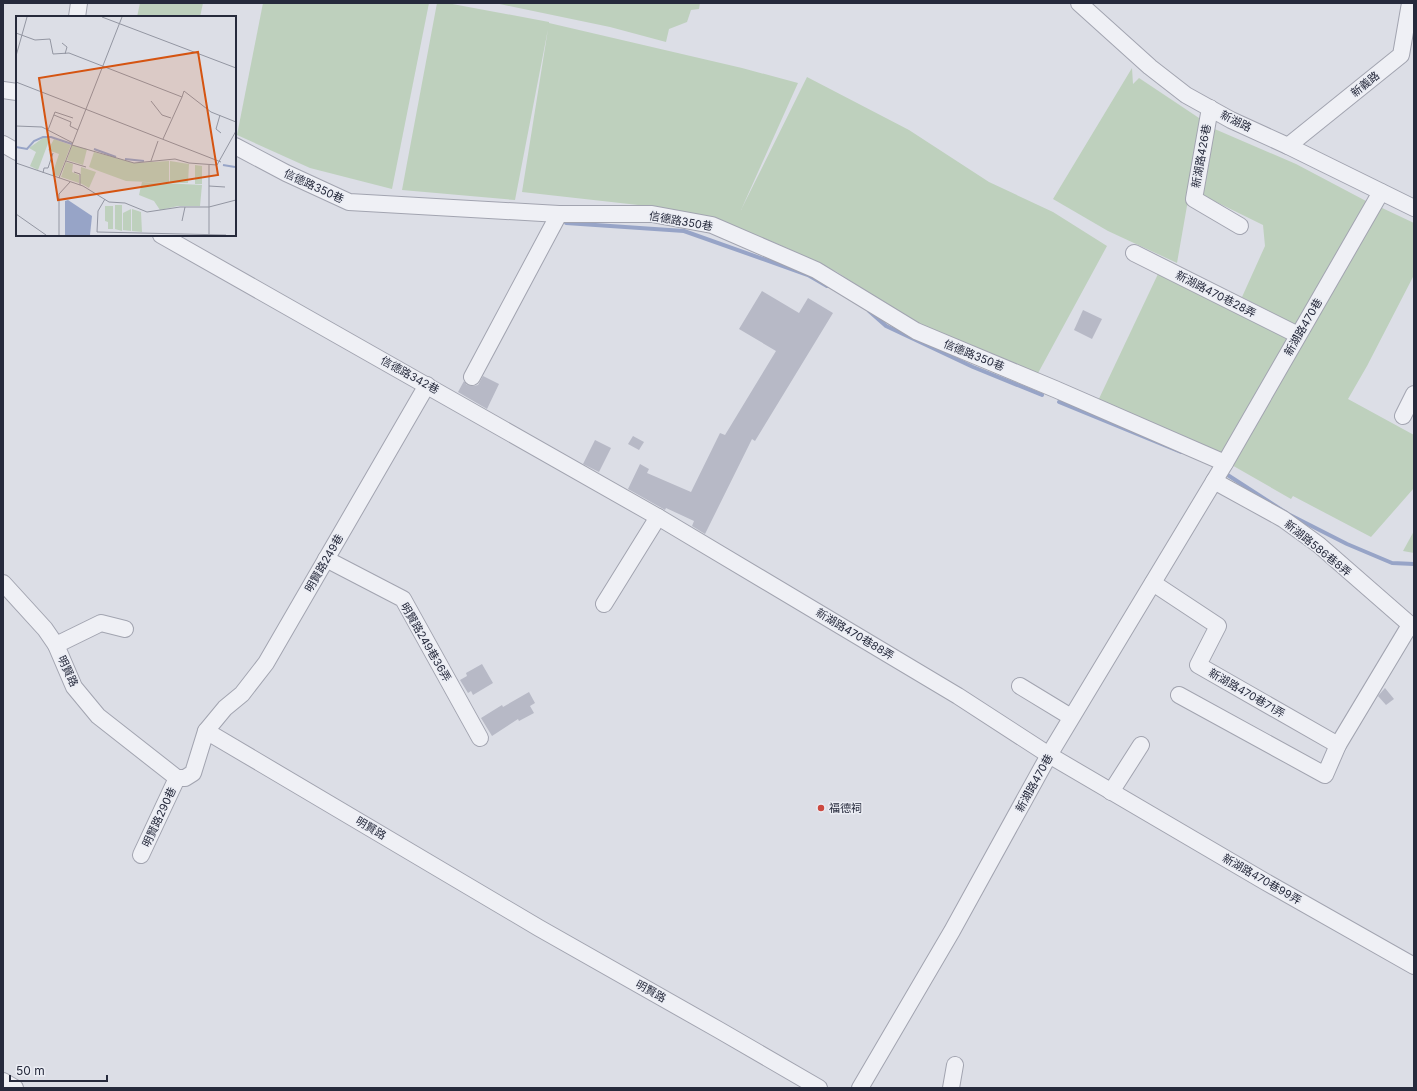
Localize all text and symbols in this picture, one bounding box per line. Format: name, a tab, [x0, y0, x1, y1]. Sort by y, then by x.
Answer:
inset map	[16, 16, 236, 236]
street label: 新義路	[1348, 68, 1382, 100]
street label: 新湖路	[1218, 107, 1254, 135]
street label: 新湖路426巷	[1188, 123, 1214, 189]
street label: 信德路350巷	[282, 166, 346, 206]
street label: 信德路350巷	[648, 209, 714, 233]
street label: 新湖路470巷28弄	[1173, 268, 1259, 320]
street label: 新湖路470巷	[1281, 296, 1325, 358]
street label: 信德路350巷	[942, 336, 1006, 374]
street label: 信德路342巷	[378, 353, 442, 397]
street label: 新湖路586巷8弄	[1282, 517, 1354, 579]
street label: 明賢路249巷	[302, 532, 346, 594]
street label: 明賢路249巷36弄	[398, 600, 454, 684]
street label: 新湖路470巷88弄	[813, 605, 897, 663]
street label: 明賢路	[55, 653, 81, 689]
street label: 新湖路470巷71弄	[1206, 665, 1288, 721]
street label: 新湖路470巷	[1012, 752, 1056, 814]
street label: 明賢路290巷	[139, 785, 179, 849]
place label: 福德祠	[829, 801, 862, 815]
marker: 福德祠	[816, 803, 826, 813]
street label: 明賢路	[353, 814, 389, 842]
street label: 新湖路470巷99弄	[1220, 851, 1304, 907]
street label: 明賢路	[633, 977, 669, 1005]
scale bar	[10, 1057, 107, 1083]
text: 50 m	[16, 1063, 45, 1078]

